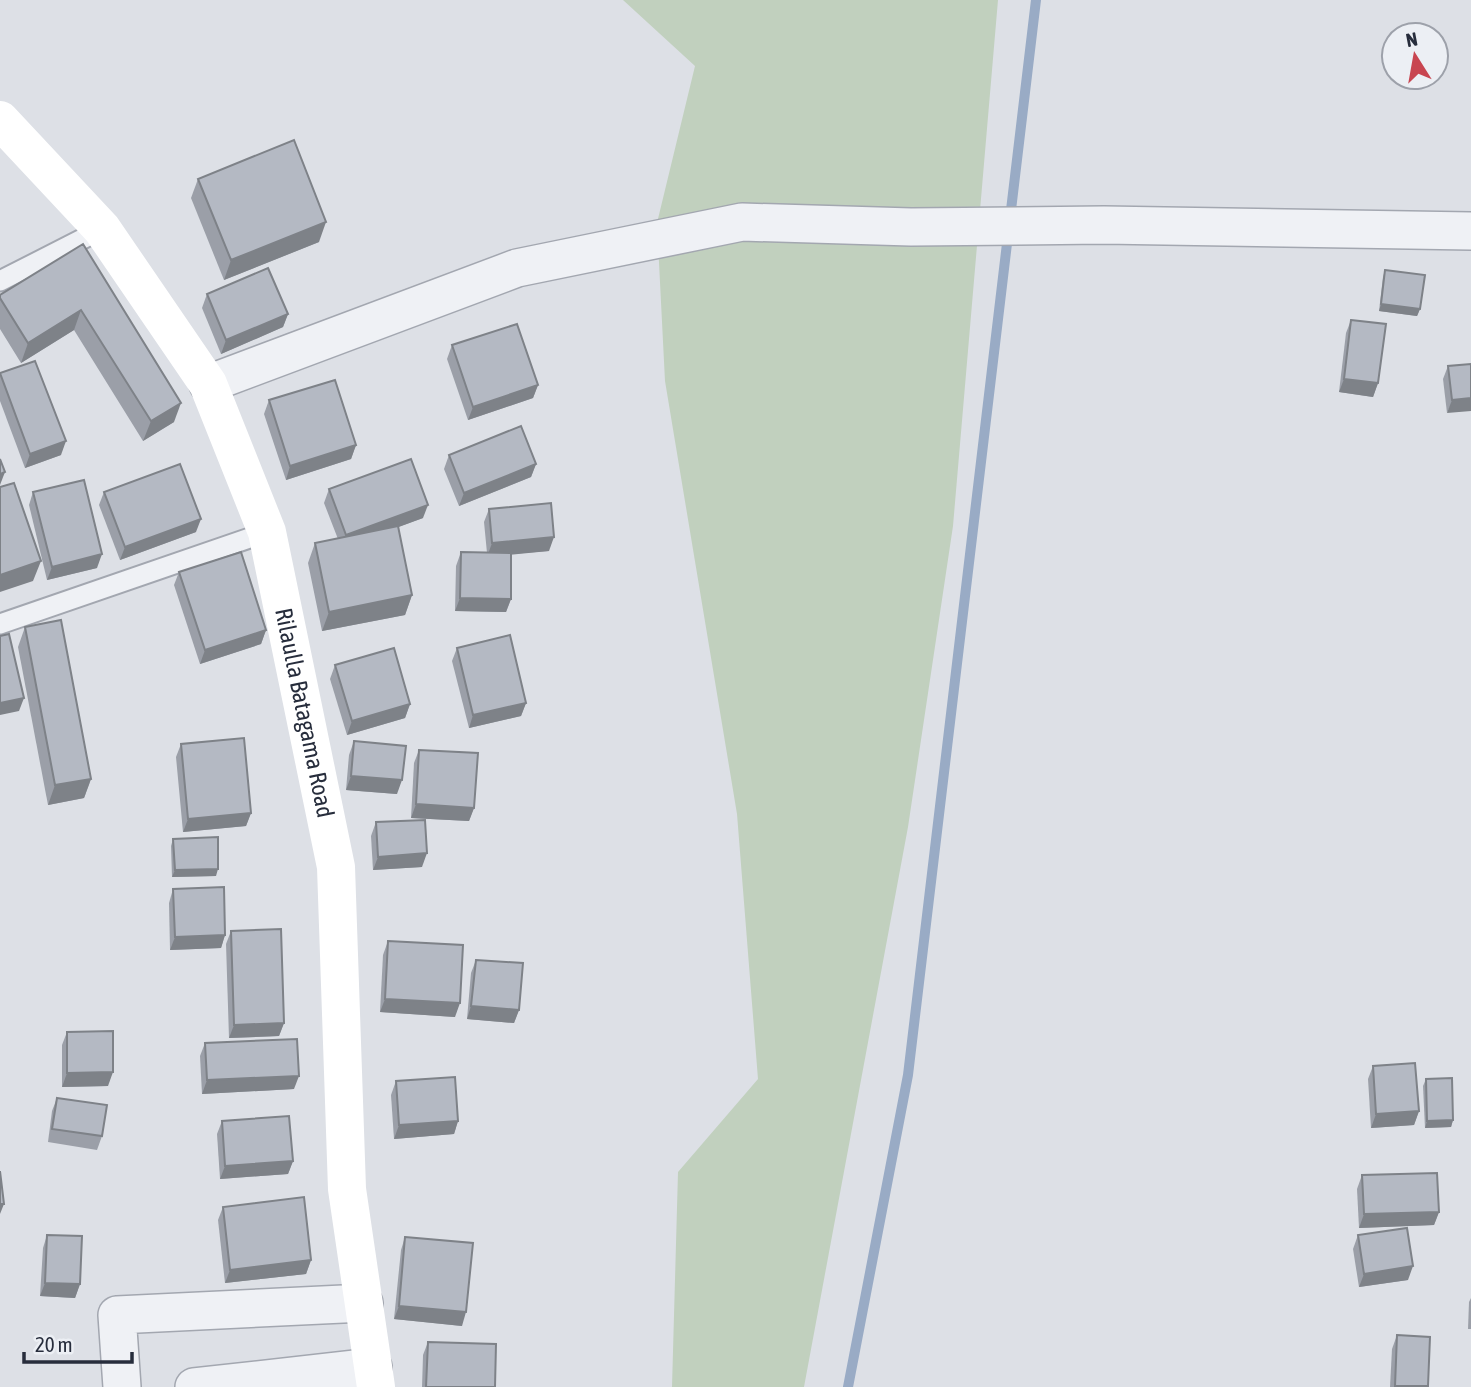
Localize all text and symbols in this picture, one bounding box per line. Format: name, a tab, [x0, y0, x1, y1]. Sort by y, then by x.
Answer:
north arrow	[1380, 21, 1450, 91]
text: N	[1404, 27, 1419, 51]
street label: Rilaulla Batagama Road	[270, 606, 339, 820]
scale bar	[24, 1320, 133, 1364]
text: 20 m	[35, 1332, 73, 1356]

